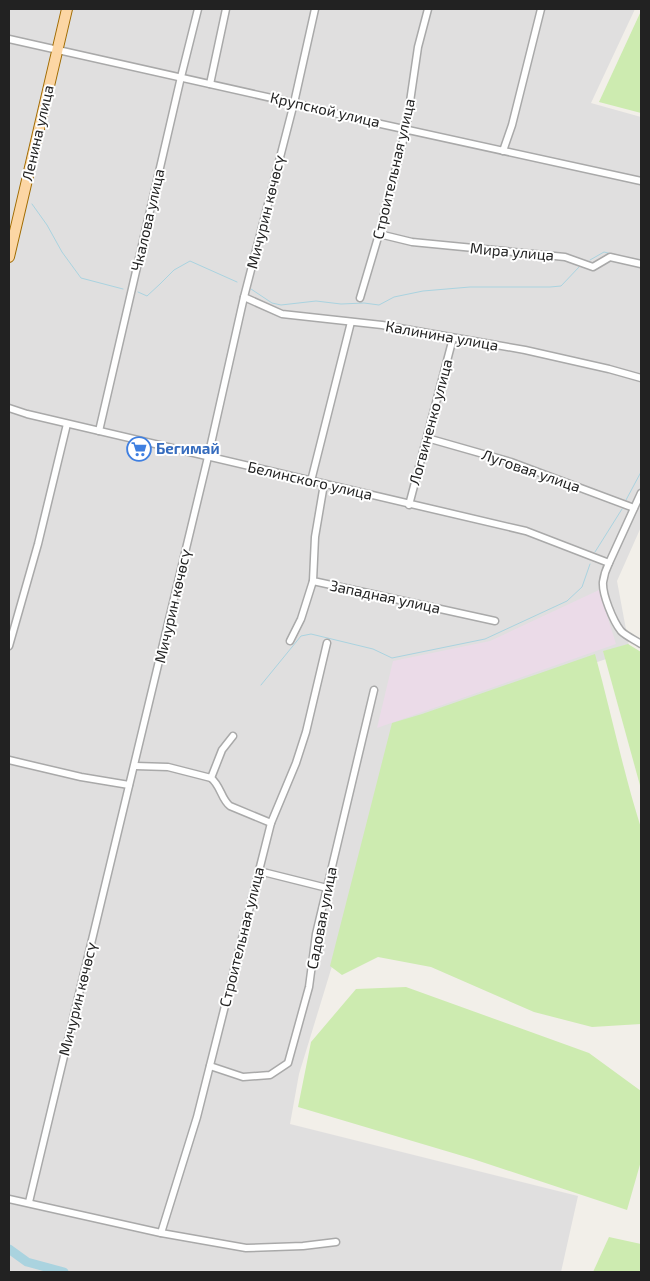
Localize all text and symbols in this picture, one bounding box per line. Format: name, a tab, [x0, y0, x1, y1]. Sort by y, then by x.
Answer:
street label: Ленина улица	[17, 83, 58, 183]
street label: Крупской улица	[268, 88, 382, 131]
street label: Строительная улица	[368, 97, 419, 241]
street label: Мичурин көчөсү	[242, 153, 289, 271]
street label: Чкалова улица	[126, 167, 169, 273]
street label: Мира улица	[469, 238, 555, 265]
street label: Калинина улица	[384, 316, 500, 355]
street label: Логвиненко улица	[405, 357, 456, 487]
supermarket icon: Бегимай	[126, 436, 152, 462]
place label: Бегимай	[156, 439, 220, 457]
street label: Луговая улица	[479, 445, 583, 496]
street label: Белинского улица	[246, 457, 374, 504]
street label: Мичурин көчөсү	[150, 547, 195, 665]
street label: Западная улица	[328, 576, 442, 618]
street label: Строительная улица	[215, 865, 268, 1009]
street label: Садовая улица	[302, 865, 341, 971]
street label: Мичурин көчөсү	[54, 940, 101, 1058]

